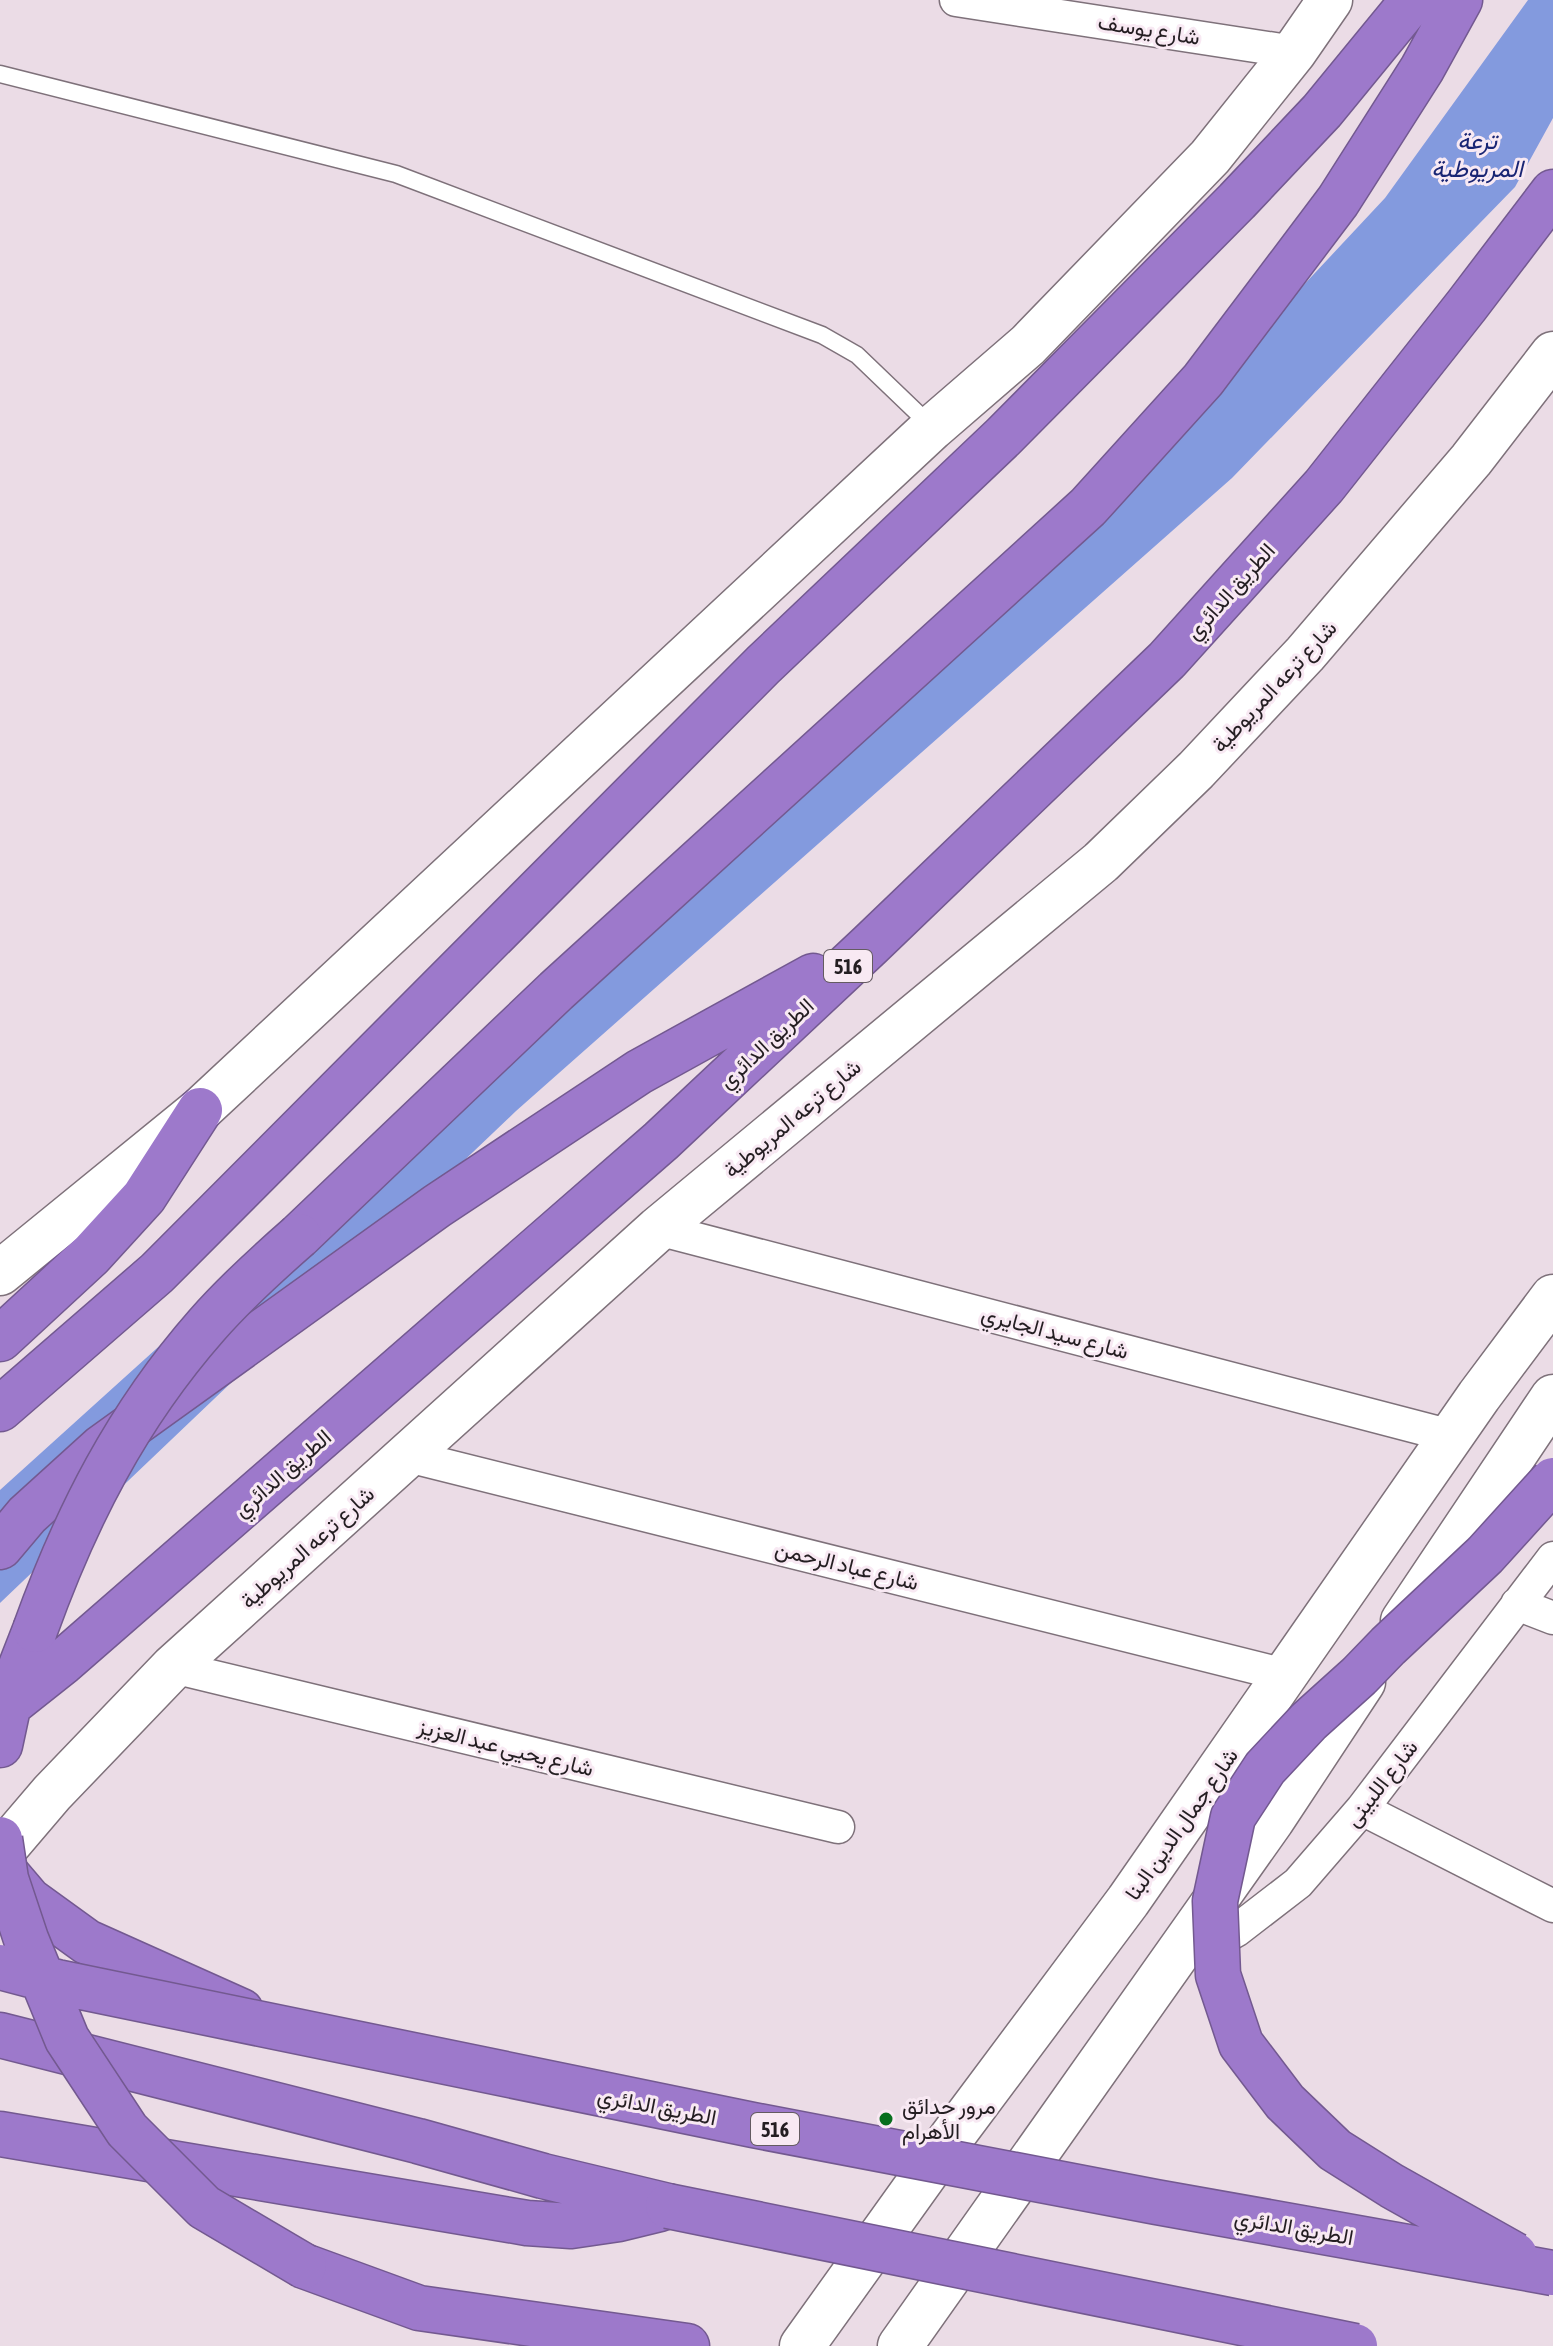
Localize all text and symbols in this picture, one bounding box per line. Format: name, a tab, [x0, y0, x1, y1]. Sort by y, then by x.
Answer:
street label: شارع يوسف	[1096, 8, 1202, 52]
water label: ترعة المريوطية	[1431, 127, 1525, 184]
street label: الطريق الدائري	[1180, 537, 1284, 649]
street label: شارع ترعه المريوطية	[1206, 615, 1343, 759]
road number: 516	[824, 950, 872, 982]
street label: الطريق الدائري	[713, 992, 823, 1098]
street label: شارع ترعه المريوطية	[718, 1053, 867, 1184]
street label: شارع سيد الجايري	[977, 1300, 1131, 1370]
street label: الطريق الدائري	[228, 1424, 340, 1527]
street label: شارع ترعه المريوطية	[235, 1480, 380, 1615]
street label: شارع عباد الرحمن	[772, 1535, 922, 1597]
street label: شارع يحيي عبد العزيز	[413, 1712, 596, 1787]
street label: شارع اللبينى	[1339, 1734, 1425, 1833]
street label: شارع جمال الدين البنا	[1119, 1743, 1245, 1906]
street label: الطريق الدائري	[594, 2082, 719, 2136]
place label: مرور حدائق الأهرام	[902, 2093, 996, 2146]
marker: مرور حدائق الأهرام	[877, 2110, 895, 2128]
road number: 516	[751, 2113, 799, 2145]
street label: الطريق الدائري	[1231, 2204, 1356, 2256]

